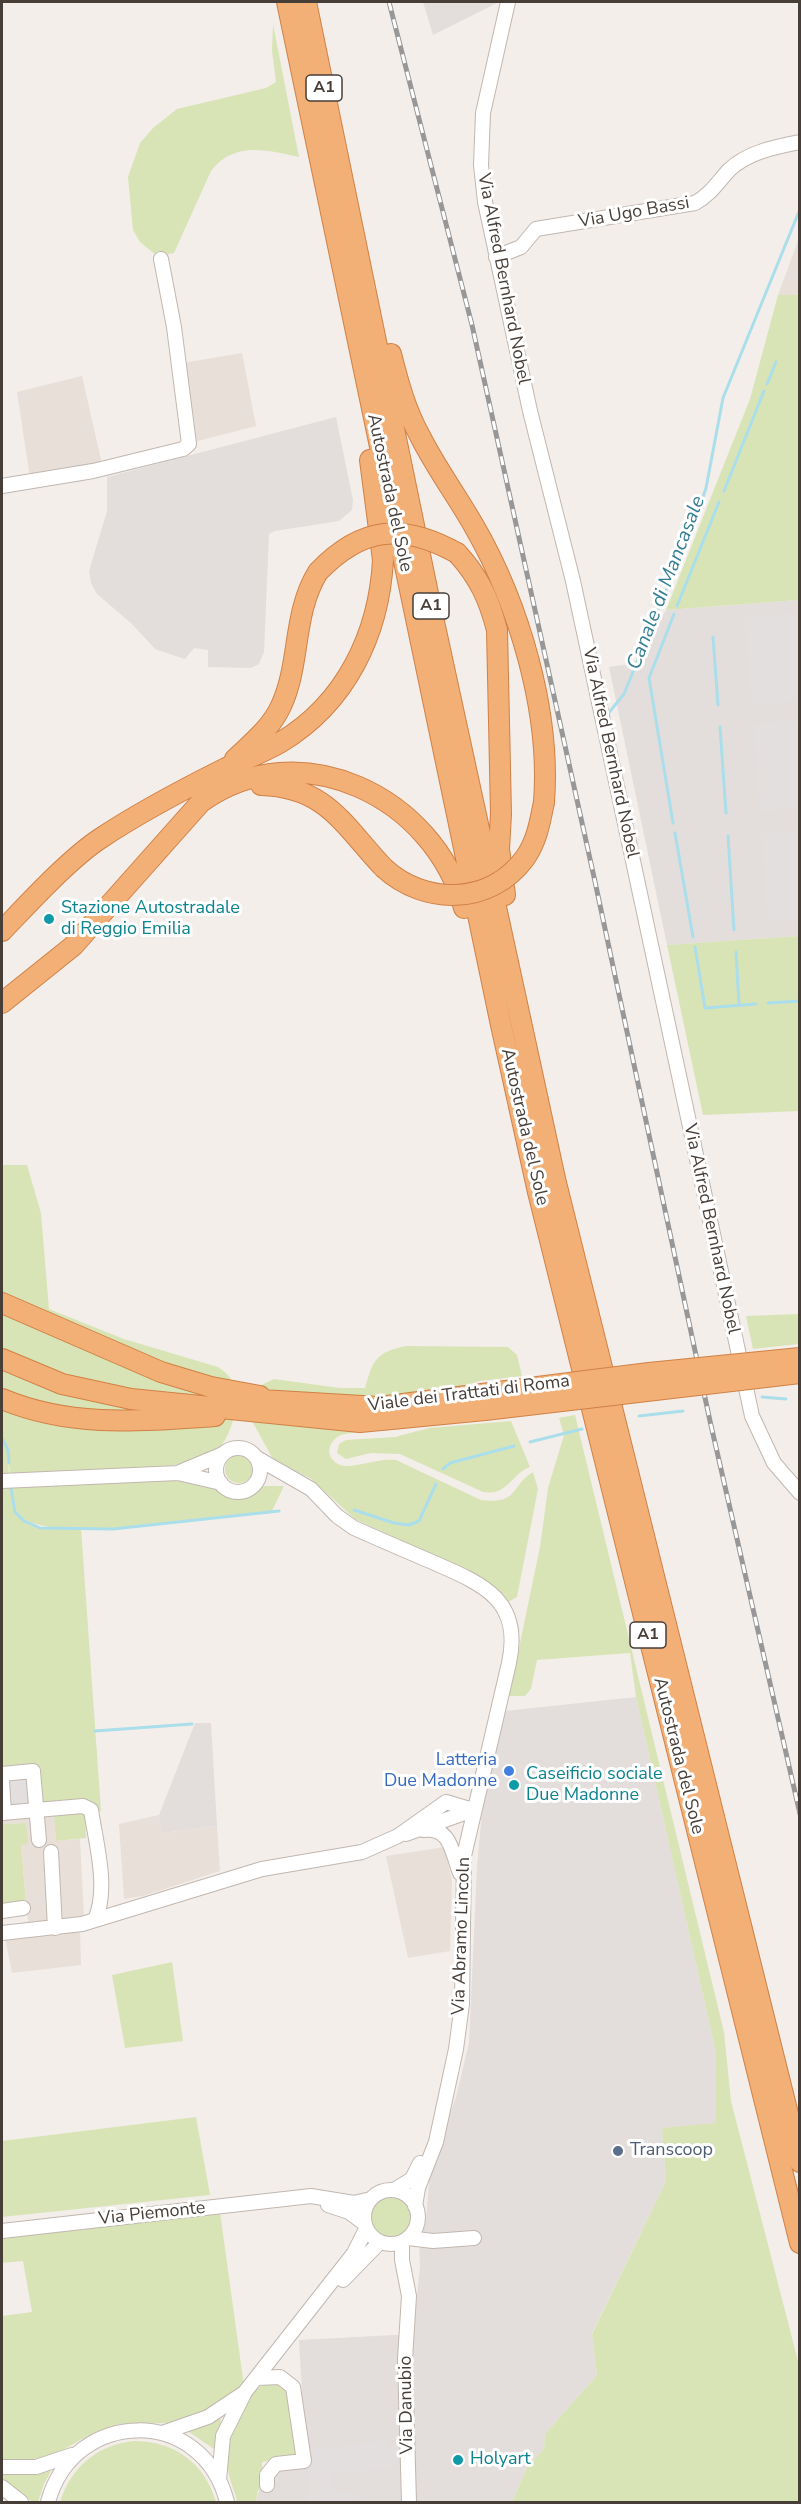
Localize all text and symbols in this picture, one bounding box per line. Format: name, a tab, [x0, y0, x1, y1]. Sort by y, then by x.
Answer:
road number: A1	[306, 75, 342, 101]
street label: Via Alfred Bernhard Nobel	[472, 172, 534, 386]
street label: Via Ugo Bassi	[577, 193, 691, 233]
street label: Autostrada del Sole	[362, 412, 416, 574]
water label: Canale di Mancasale	[623, 493, 711, 673]
road number: A1	[413, 593, 449, 619]
street label: Via Alfred Bernhard Nobel	[577, 646, 643, 860]
place label: Stazione Autostradale di Reggio Emilia	[61, 898, 240, 940]
marker: Stazione Autostradale di Reggio Emilia	[42, 912, 56, 926]
street label: Autostrada del Sole	[495, 1046, 553, 1208]
street label: Via Alfred Bernhard Nobel	[678, 1122, 744, 1336]
street label: Viale dei Trattati di Roma	[367, 1371, 571, 1417]
road number: A1	[630, 1622, 666, 1648]
street label: Autostrada del Sole	[648, 1675, 708, 1837]
place label: Latteria Due Madonne	[384, 1750, 497, 1792]
marker: Latteria Due Madonne	[502, 1764, 516, 1778]
place label: Caseificio sociale Due Madonne	[526, 1764, 663, 1806]
marker: Caseificio sociale Due Madonne	[507, 1778, 521, 1792]
street label: Via Abramo Lincoln	[448, 1857, 476, 2015]
place label: Transcoop	[630, 2140, 713, 2162]
marker: Transcoop	[611, 2144, 625, 2158]
street label: Via Piemonte	[98, 2198, 206, 2230]
street label: Via Danubio	[395, 2355, 419, 2455]
place label: Holyart	[470, 2449, 531, 2471]
marker: Holyart	[451, 2453, 465, 2467]

